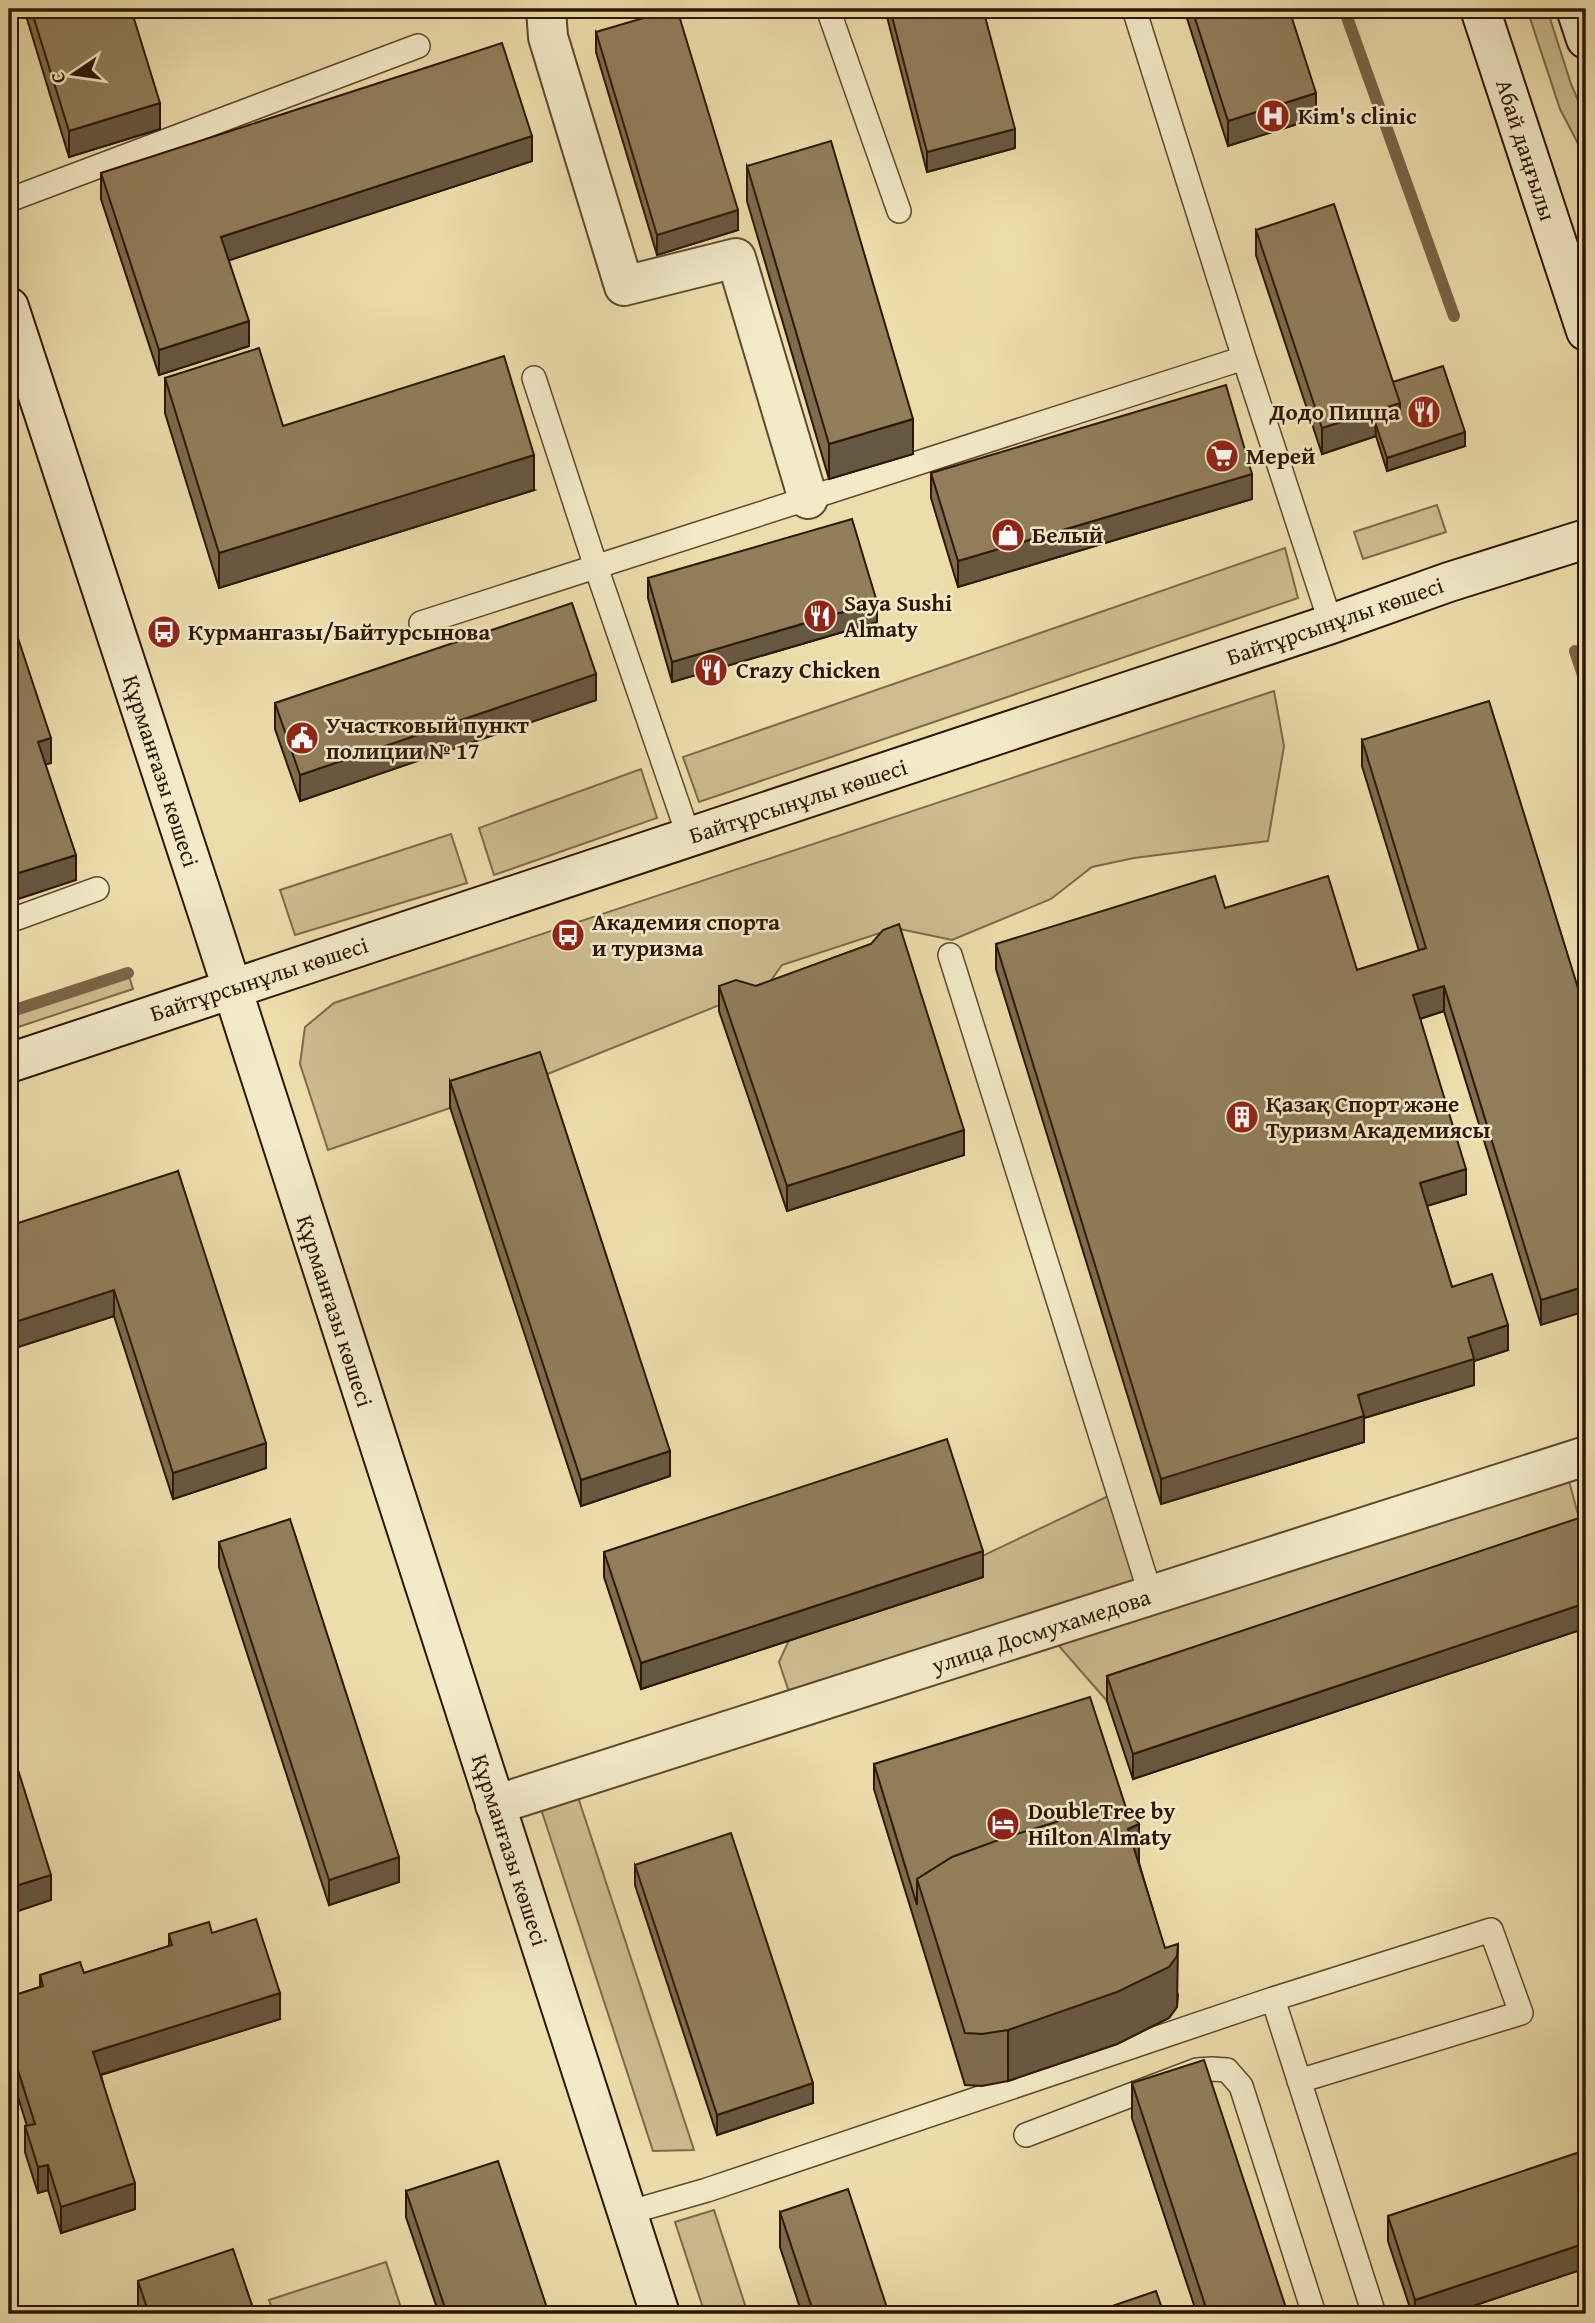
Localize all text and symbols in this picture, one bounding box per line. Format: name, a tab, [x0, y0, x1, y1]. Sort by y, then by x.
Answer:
north arrow	[38, 38, 108, 108]
text: С	[43, 69, 72, 86]
street label: Абай даңғылы	[1488, 75, 1565, 225]
hospital icon: Kim's clinic	[1254, 97, 1292, 135]
place label: Kim's clinic	[1298, 99, 1417, 132]
restaurant icon: Додо Пицца	[1405, 393, 1443, 431]
place label: Додо Пицца	[1268, 395, 1400, 428]
supermarket icon: Мерей	[1203, 437, 1241, 475]
place label: Мерей	[1246, 439, 1315, 472]
shop icon: Белый	[989, 516, 1027, 554]
place label: Белый	[1032, 518, 1103, 551]
street label: Байтұрсынұлы көшесі	[1222, 568, 1448, 673]
place label: Saya Sushi Almaty	[844, 586, 952, 645]
restaurant icon: Saya Sushi Almaty	[801, 597, 839, 635]
bus stop icon: Курмангазы/Байтурсынова	[145, 613, 183, 651]
place label: Курмангазы/Байтурсынова	[188, 615, 490, 648]
restaurant icon: Crazy Chicken	[692, 651, 730, 689]
place label: Crazy Chicken	[736, 653, 881, 686]
street label: Құрманғазы көшесі	[115, 670, 208, 871]
place label: Участковый пункт полиции № 17	[326, 708, 529, 767]
public building icon: Участковый пункт полиции № 17	[283, 719, 321, 757]
street label: Байтұрсынұлы көшесі	[685, 750, 911, 851]
place label: Академия спорта и туризма	[592, 905, 780, 964]
bus stop icon: Академия спорта и туризма	[549, 916, 587, 954]
street label: Байтұрсынұлы көшесі	[146, 928, 372, 1029]
place label: Қазақ Спорт және Туризм Академиясы	[1266, 1087, 1490, 1146]
building icon: Қазақ Спорт және Туризм Академиясы	[1223, 1098, 1261, 1136]
street label: Құрманғазы көшесі	[289, 1210, 382, 1411]
street label: улица Досмухамедова	[926, 1580, 1155, 1682]
street label: Құрманғазы көшесі	[464, 1749, 557, 1950]
place label: DoubleTree by Hilton Almaty	[1028, 1794, 1175, 1853]
hotel icon: DoubleTree by Hilton Almaty	[984, 1805, 1022, 1843]

